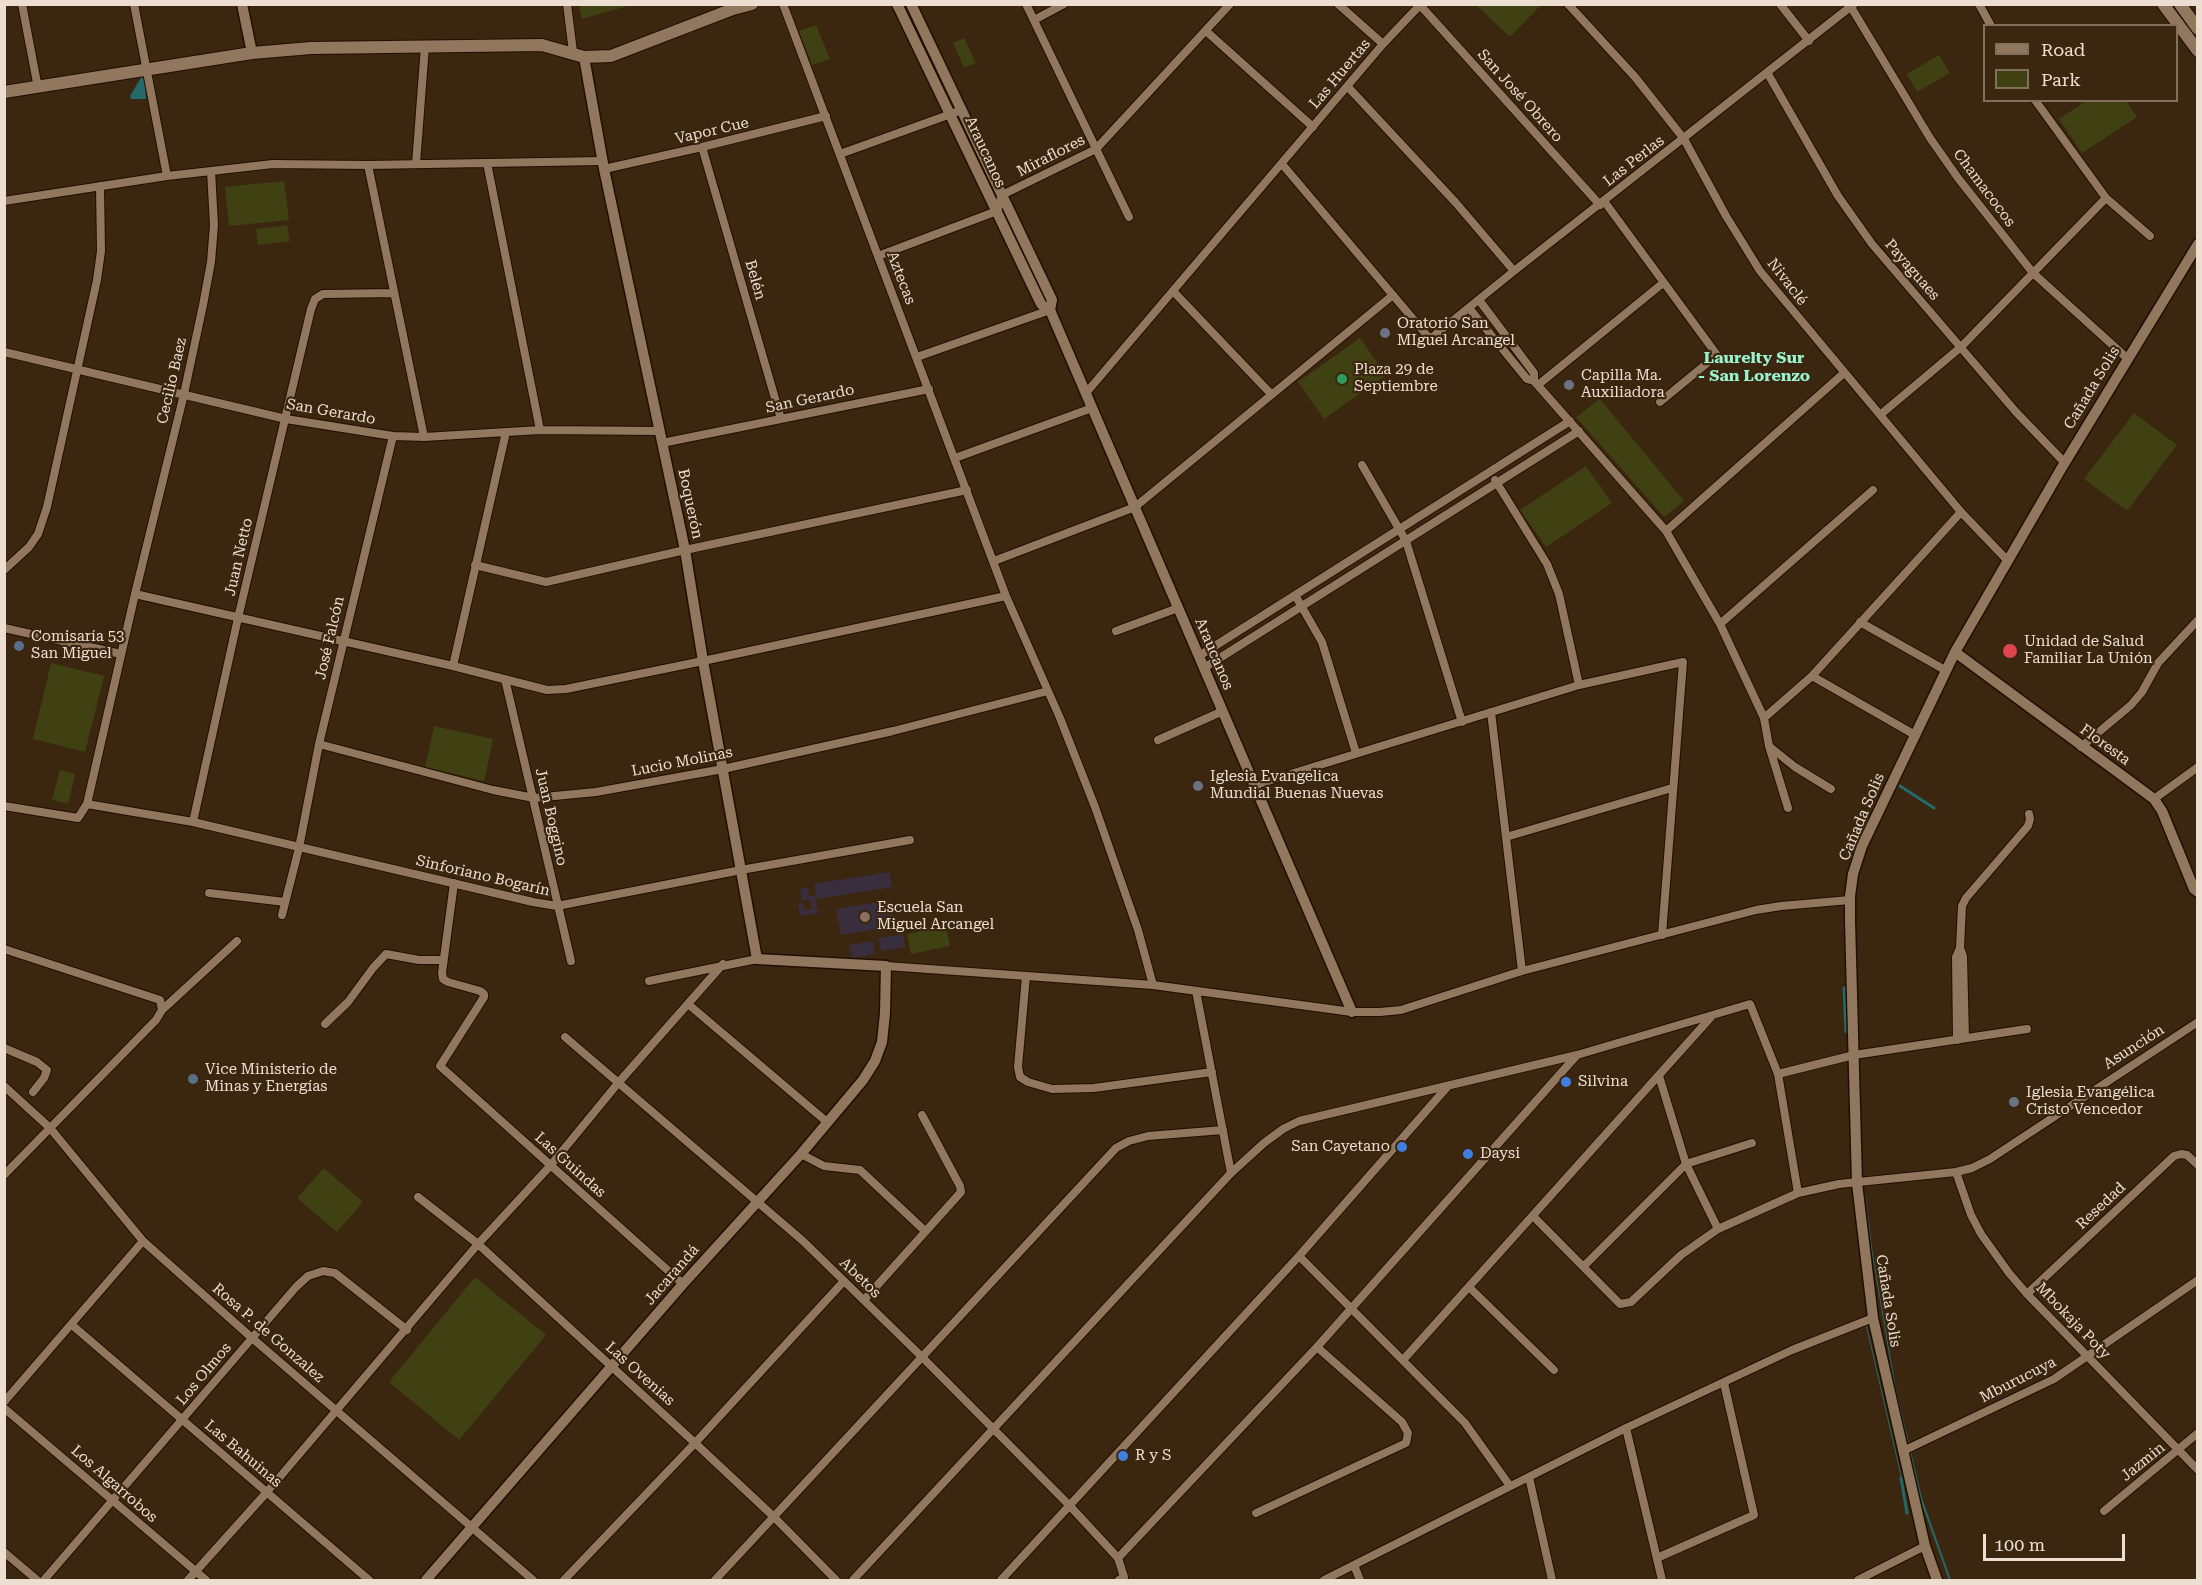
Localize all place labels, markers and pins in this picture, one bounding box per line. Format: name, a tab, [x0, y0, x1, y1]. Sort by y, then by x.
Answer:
place label: Oratorio San MIguel Arcangel	[1397, 315, 1515, 350]
marker: Oratorio San MIguel Arcangel	[1378, 326, 1392, 340]
place label: Plaza 29 de Septiembre	[1354, 361, 1438, 396]
place label: Capilla Ma. Auxiliadora	[1581, 367, 1665, 402]
marker: Plaza 29 de Septiembre	[1335, 372, 1349, 386]
marker: Capilla Ma. Auxiliadora	[1562, 378, 1576, 392]
place label: Comisaría 53 San Miguel	[31, 628, 124, 663]
place label: Unidad de Salud Familiar La Unión	[2024, 633, 2153, 668]
marker: Comisaría 53 San Miguel	[12, 639, 26, 653]
marker: Unidad de Salud Familiar La Unión	[2001, 642, 2019, 660]
place label: Iglesia Evangelica Mundial Buenas Nuevas	[1210, 768, 1383, 803]
marker: Iglesia Evangelica Mundial Buenas Nuevas	[1191, 779, 1205, 793]
place label: Escuela San Miguel Arcangel	[877, 899, 994, 934]
marker: Escuela San Miguel Arcangel	[858, 910, 872, 924]
place label: Vice Ministerio de Minas y Energías	[205, 1061, 337, 1096]
marker: Vice Ministerio de Minas y Energías	[186, 1072, 200, 1086]
place label: Silvina	[1578, 1073, 1628, 1091]
marker: Silvina	[1559, 1075, 1573, 1089]
place label: Iglesia Evangélica Cristo Vencedor	[2026, 1084, 2155, 1119]
marker: Iglesia Evangélica Cristo Vencedor	[2007, 1095, 2021, 1109]
place label: San Cayetano	[1291, 1138, 1390, 1156]
marker: San Cayetano	[1395, 1140, 1409, 1154]
place label: Daysi	[1480, 1145, 1520, 1163]
marker: Daysi	[1461, 1147, 1475, 1161]
place label: R y S	[1135, 1447, 1171, 1465]
marker: R y S	[1116, 1449, 1130, 1463]

